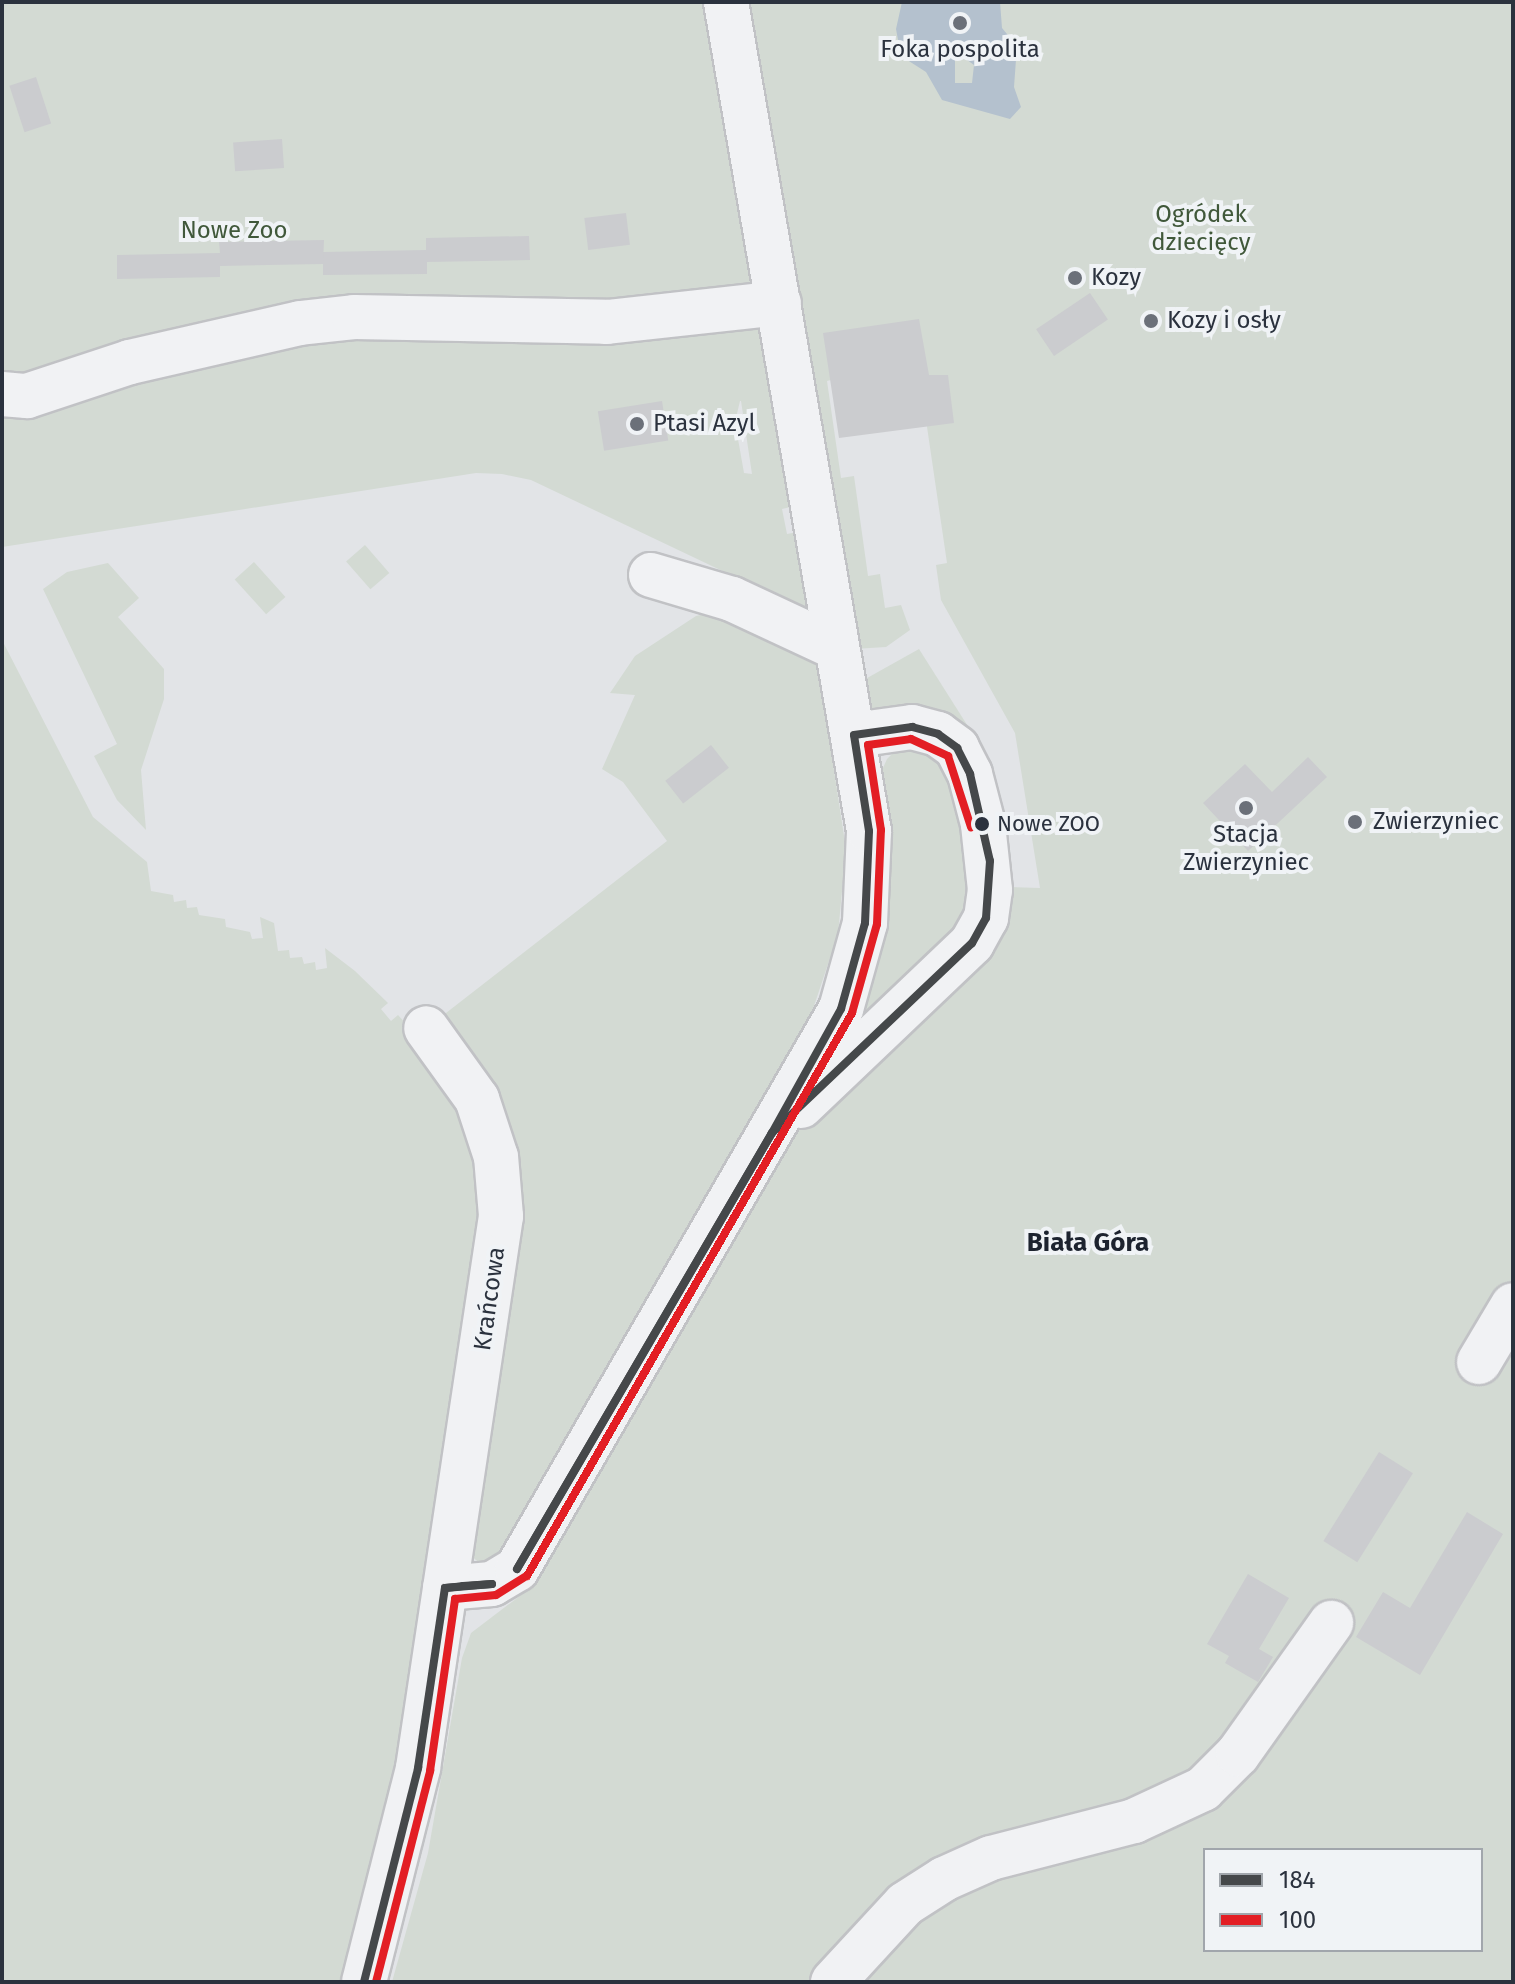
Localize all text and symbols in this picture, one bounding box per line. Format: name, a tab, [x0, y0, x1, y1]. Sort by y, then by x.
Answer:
marker: Foka pospolita	[951, 14, 969, 32]
place label: Foka pospolita	[880, 36, 1040, 64]
park label: Ogródek dziecięcy	[1151, 201, 1251, 257]
park label: Nowe Zoo	[180, 217, 288, 245]
place label: Kozy	[1091, 264, 1141, 292]
marker: Kozy	[1066, 269, 1084, 287]
place label: Kozy i osły	[1167, 307, 1281, 335]
marker: Kozy i osły	[1142, 312, 1160, 330]
place label: Ptasi Azyl	[653, 410, 756, 438]
marker: Ptasi Azyl	[628, 415, 646, 433]
marker: Stacja Zwierzyniec	[1237, 799, 1255, 817]
place label: Zwierzyniec	[1373, 808, 1499, 836]
place label: Nowe ZOO	[997, 811, 1100, 837]
marker: Zwierzyniec	[1344, 811, 1366, 833]
marker: Nowe ZOO	[974, 816, 990, 832]
place label: Stacja Zwierzyniec	[1183, 821, 1309, 877]
district label: Biała Góra	[1027, 1227, 1149, 1259]
street label: Krańcowa	[468, 1245, 512, 1353]
legend	[1203, 1848, 1483, 1952]
text: 184	[1279, 1866, 1315, 1894]
text: 100	[1279, 1906, 1316, 1934]

